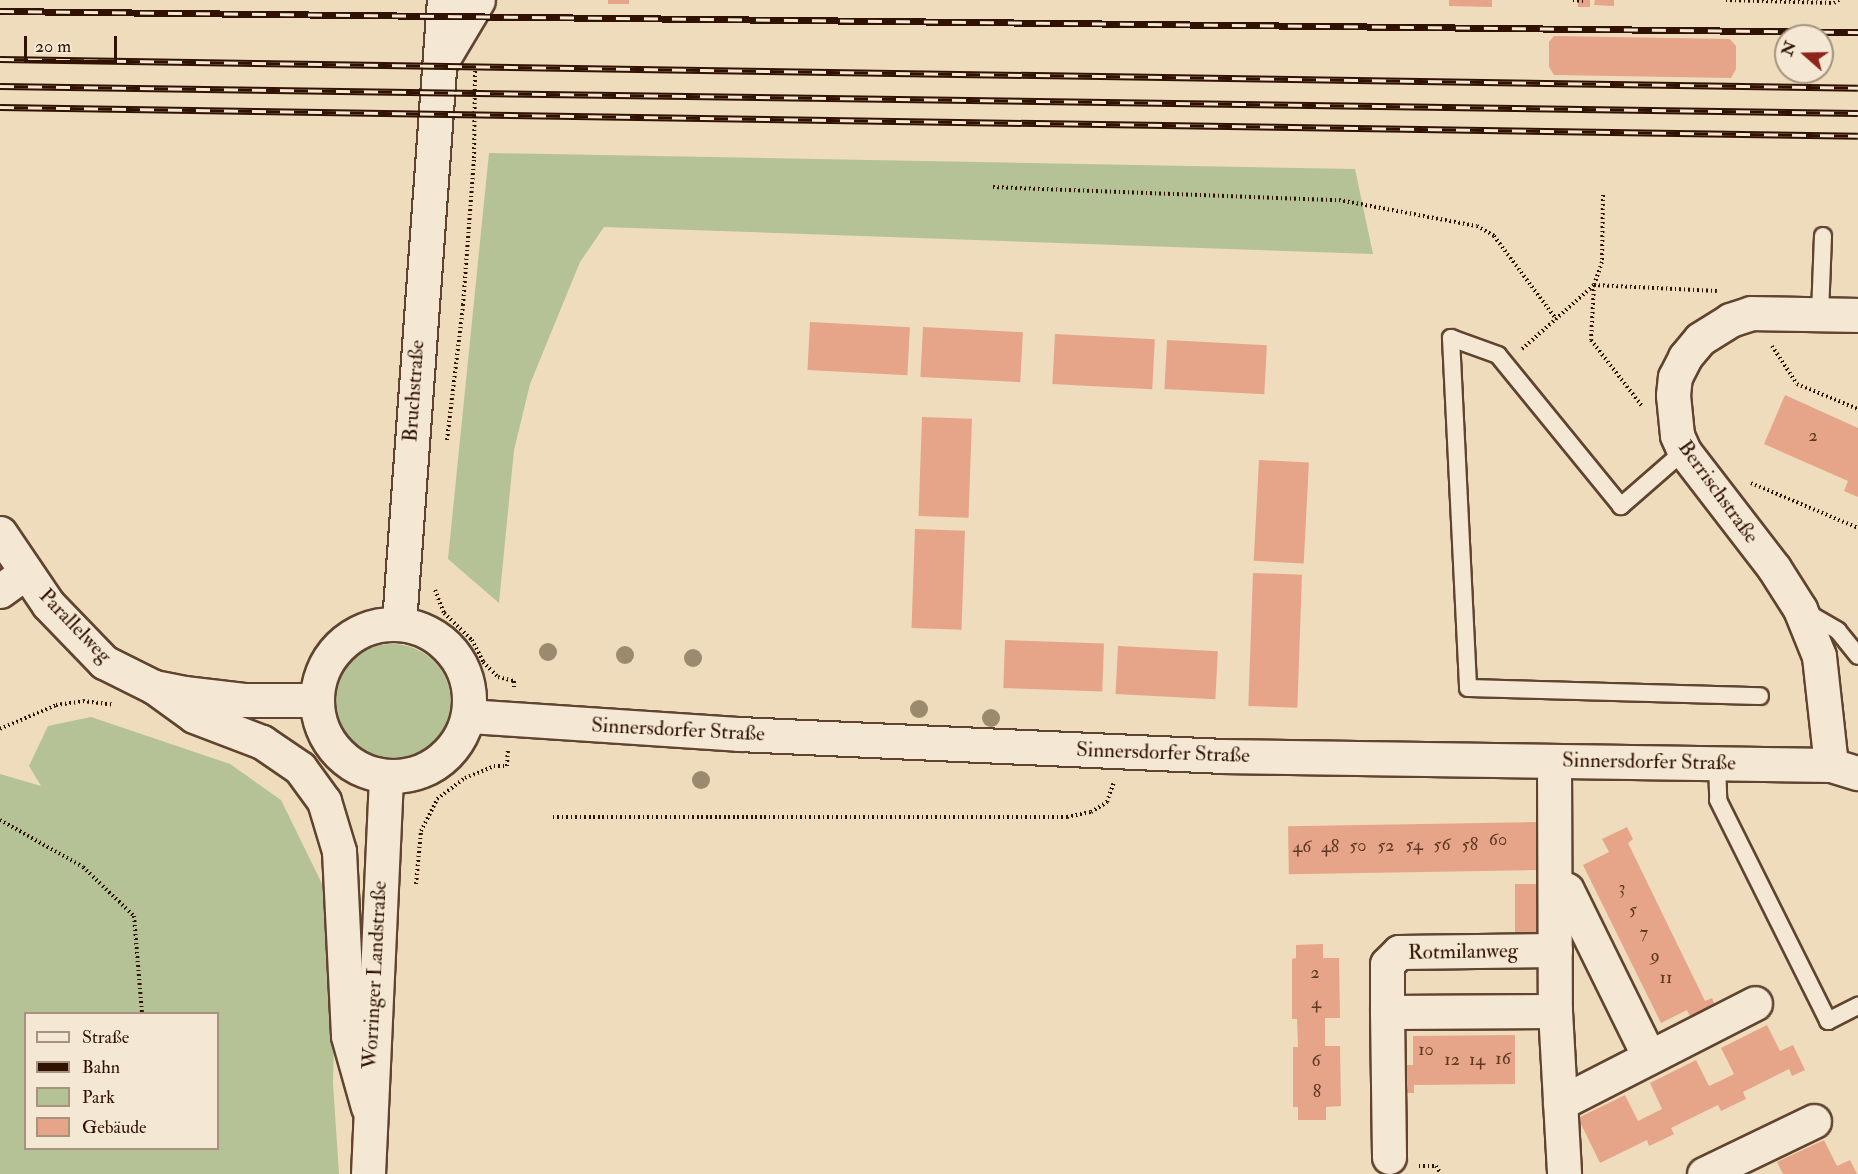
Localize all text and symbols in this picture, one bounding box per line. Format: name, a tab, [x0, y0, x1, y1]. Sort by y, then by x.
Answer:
scale bar	[27, 24, 120, 62]
north arrow	[1774, 24, 1834, 84]
text: 20 m	[35, 35, 71, 58]
text: N	[1777, 38, 1801, 59]
street label: Bruchstraße	[398, 339, 430, 443]
house number: 2	[1808, 425, 1818, 447]
street label: Berrischstraße	[1672, 436, 1764, 548]
street label: Parallelweg	[33, 584, 117, 668]
street label: Sinnersdorfer Straße	[591, 713, 765, 747]
street label: Sinnersdorfer Straße	[1076, 737, 1250, 769]
street label: Sinnersdorfer Straße	[1562, 748, 1736, 776]
house number: 60	[1489, 829, 1507, 851]
house number: 54	[1405, 834, 1423, 856]
house number: 56	[1434, 834, 1450, 856]
house number: 58	[1462, 834, 1478, 856]
house number: 50	[1350, 835, 1366, 857]
house number: 52	[1378, 835, 1394, 857]
house number: 46	[1293, 836, 1311, 858]
house number: 48	[1321, 836, 1339, 858]
house number: 3	[1619, 877, 1625, 899]
street label: Worringer Landstraße	[357, 880, 393, 1070]
house number: 5	[1629, 899, 1637, 921]
house number: 7	[1640, 922, 1648, 944]
street label: Rotmilanweg	[1408, 938, 1518, 966]
house number: 9	[1650, 945, 1660, 967]
house number: 2	[1310, 962, 1320, 984]
house number: 11	[1660, 967, 1672, 989]
house number: 4	[1311, 992, 1321, 1014]
legend	[24, 1012, 219, 1150]
text: Straße	[82, 1026, 129, 1049]
house number: 10	[1418, 1039, 1434, 1061]
house number: 16	[1495, 1048, 1511, 1070]
house number: 12	[1444, 1049, 1460, 1071]
house number: 14	[1469, 1049, 1485, 1071]
house number: 6	[1311, 1050, 1321, 1072]
text: Bahn	[82, 1056, 120, 1079]
house number: 8	[1313, 1081, 1321, 1103]
text: Park	[82, 1086, 115, 1109]
text: Gebäude	[82, 1116, 147, 1139]

